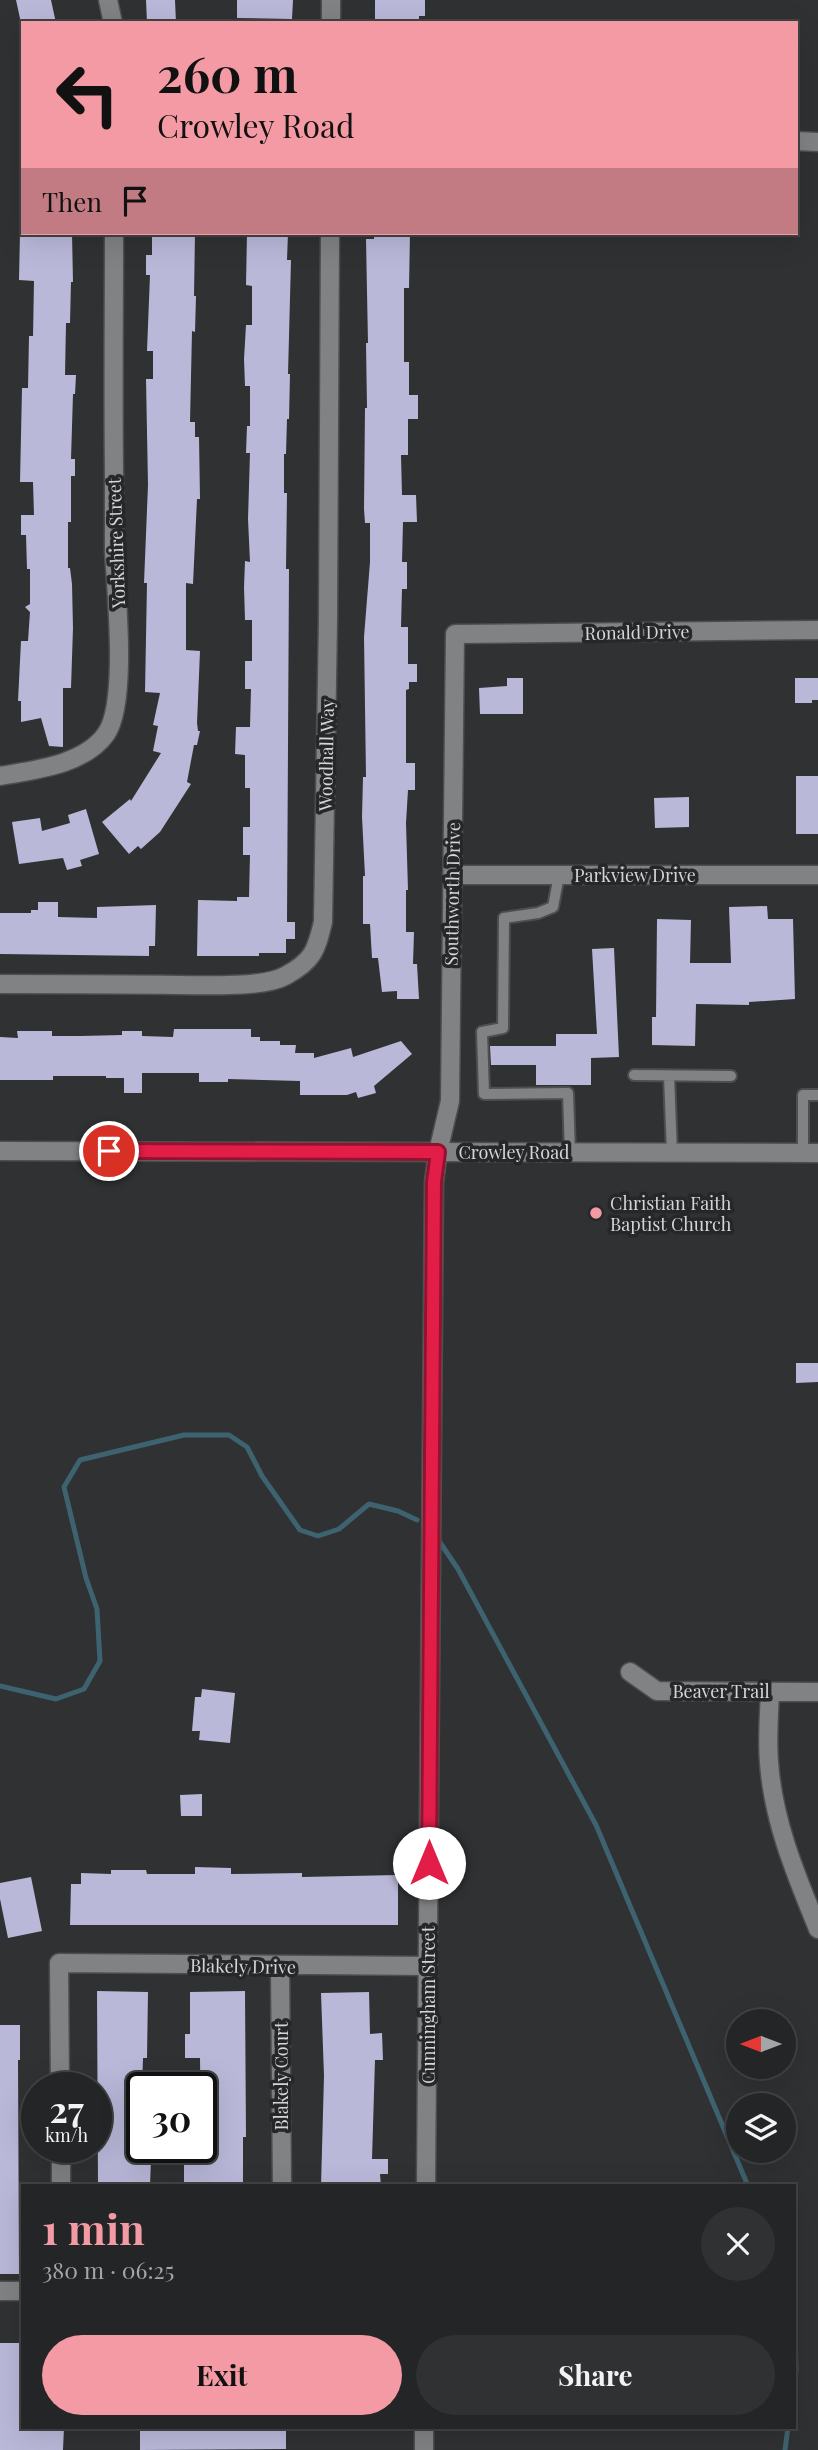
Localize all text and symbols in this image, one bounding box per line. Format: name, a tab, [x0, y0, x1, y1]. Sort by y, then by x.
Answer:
text: 260 m	[157, 40, 297, 105]
icon: left	[42, 49, 133, 140]
text: Crowley Road	[157, 103, 355, 146]
icon: arrive	[116, 182, 154, 220]
text: Then	[42, 184, 102, 219]
street label: Yorkshire Street	[102, 477, 130, 610]
street label: Ronald Drive	[584, 619, 690, 645]
street label: Woodhall Way	[313, 699, 339, 812]
street label: Southworth Drive	[439, 822, 465, 966]
street label: Parkview Drive	[574, 863, 696, 887]
pin	[79, 1121, 139, 1181]
icon: arrive	[90, 1132, 128, 1170]
street label: Crowley Road	[458, 1140, 570, 1164]
place label: Christian Faith Baptist Church	[610, 1191, 732, 1236]
marker: Christian Faith Baptist Church	[588, 1205, 604, 1221]
street label: Beaver Trail	[672, 1679, 770, 1703]
position arrow	[392, 1826, 466, 1900]
street label: Cunningham Street	[416, 1925, 440, 2084]
street label: Blakely Drive	[190, 1953, 296, 1979]
north arrow	[726, 2009, 796, 2079]
map controls	[726, 2009, 796, 2163]
street label: Blakely Court	[269, 2021, 293, 2131]
speed limit sign: 30	[126, 2072, 217, 2163]
text: 27	[49, 2085, 84, 2132]
button: layers	[726, 2093, 796, 2163]
text: km/h	[45, 2123, 88, 2147]
text: 1 min	[42, 2200, 145, 2256]
button: close	[701, 2207, 775, 2281]
text: 380 m · 06:25	[42, 2254, 174, 2285]
button: Exit	[42, 2335, 402, 2415]
button: Share	[416, 2335, 775, 2415]

